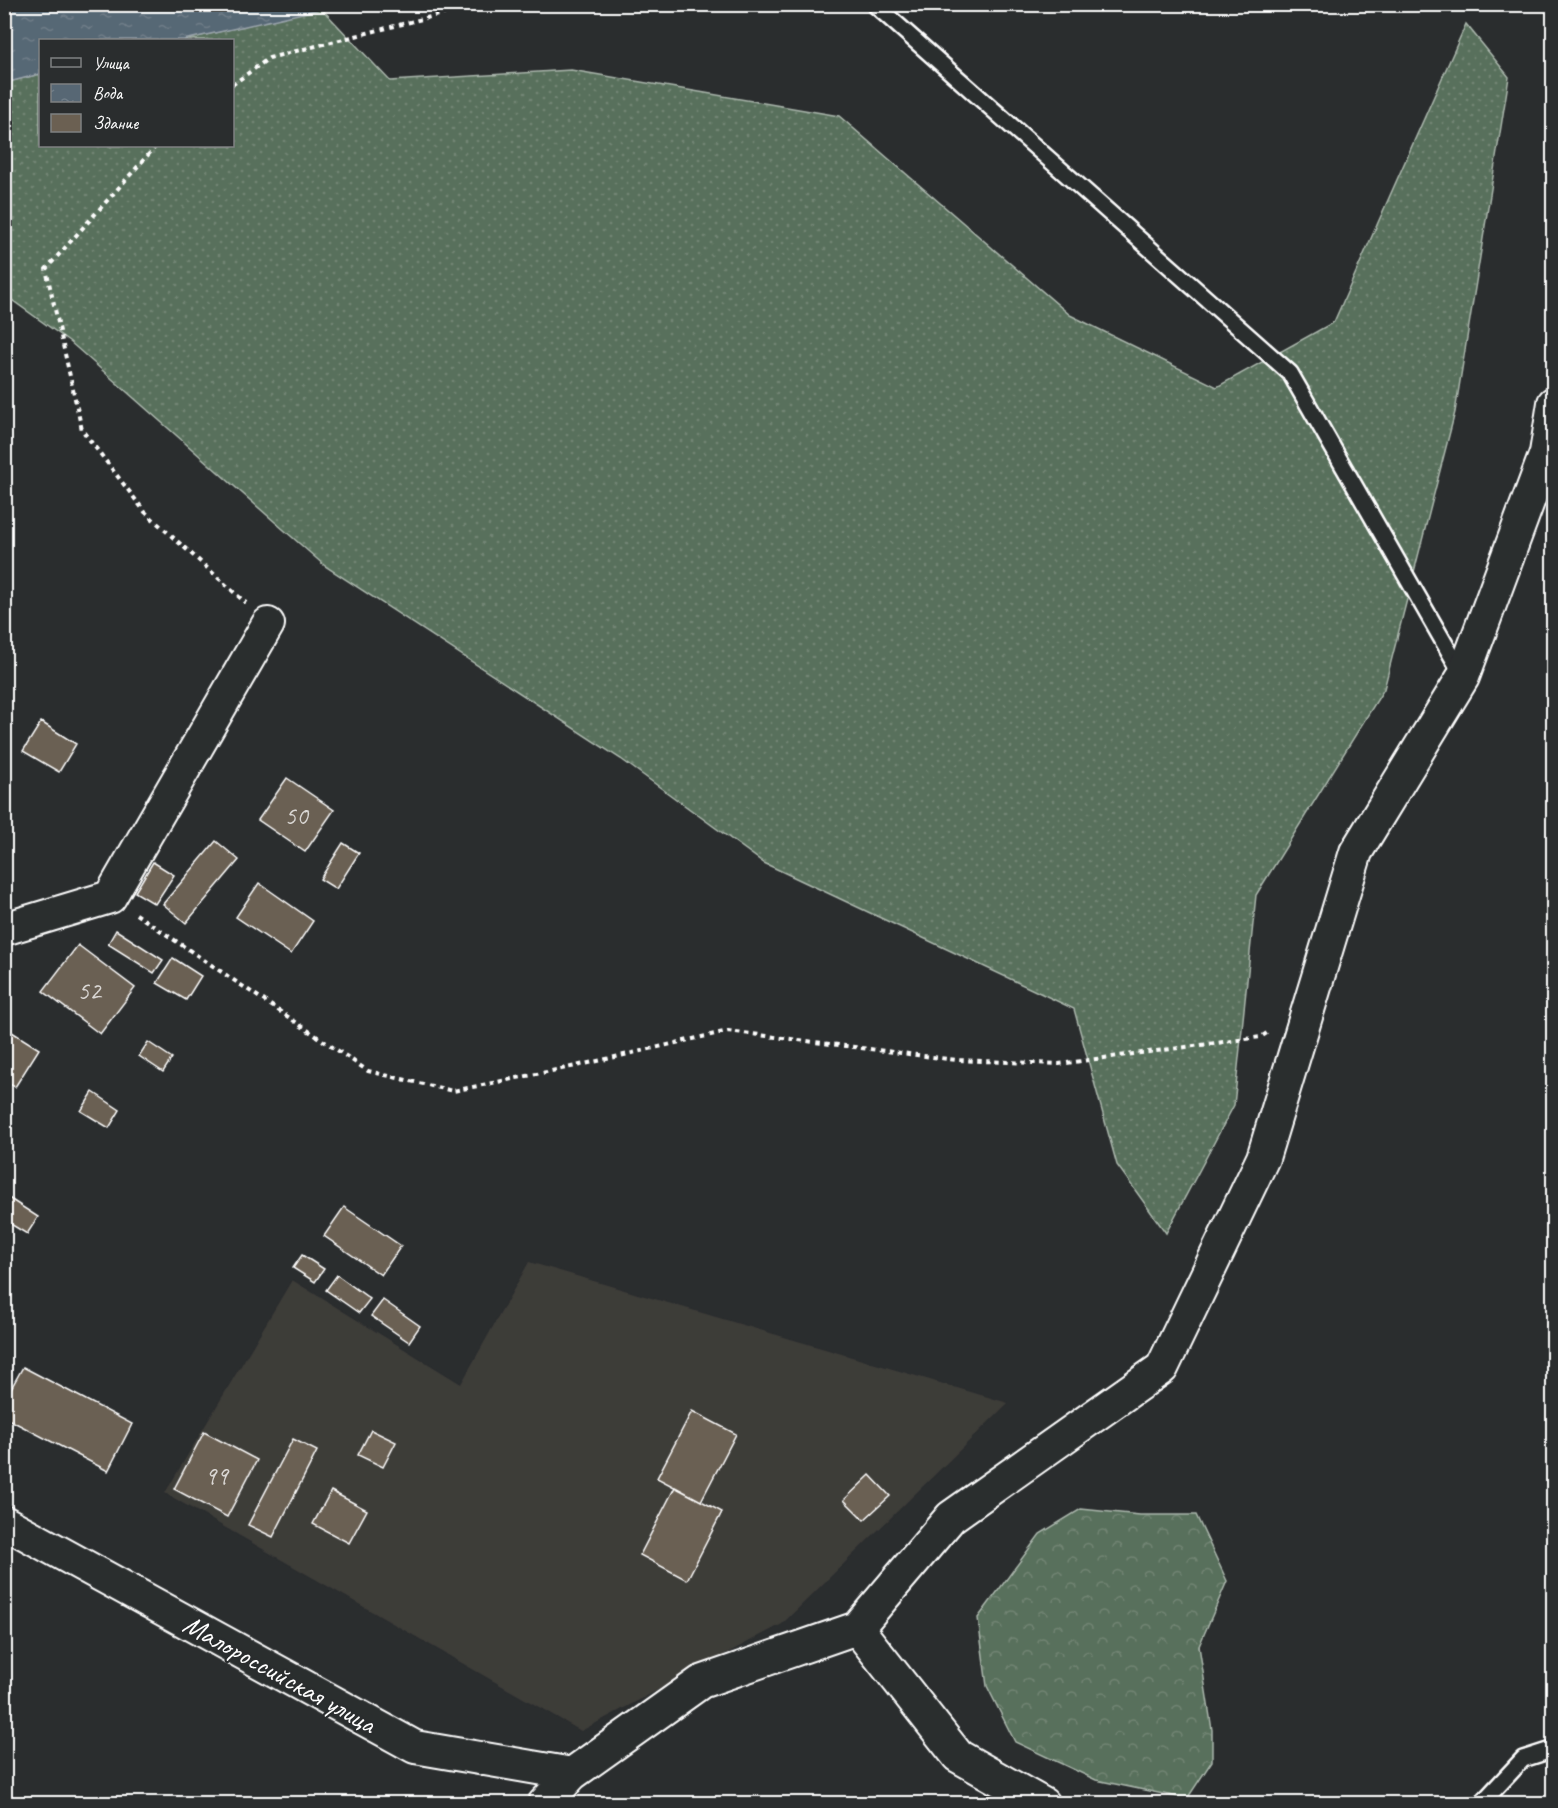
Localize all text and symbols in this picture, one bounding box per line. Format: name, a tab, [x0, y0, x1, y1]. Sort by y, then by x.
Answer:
legend	[39, 39, 234, 147]
text: Улица	[93, 52, 130, 74]
text: Вода	[93, 82, 124, 104]
text: Здание	[93, 112, 139, 134]
house number: 50	[284, 799, 310, 832]
house number: 52	[77, 974, 103, 1007]
house number: 99	[204, 1459, 230, 1492]
street label: Малороссийская улица	[177, 1606, 384, 1742]

